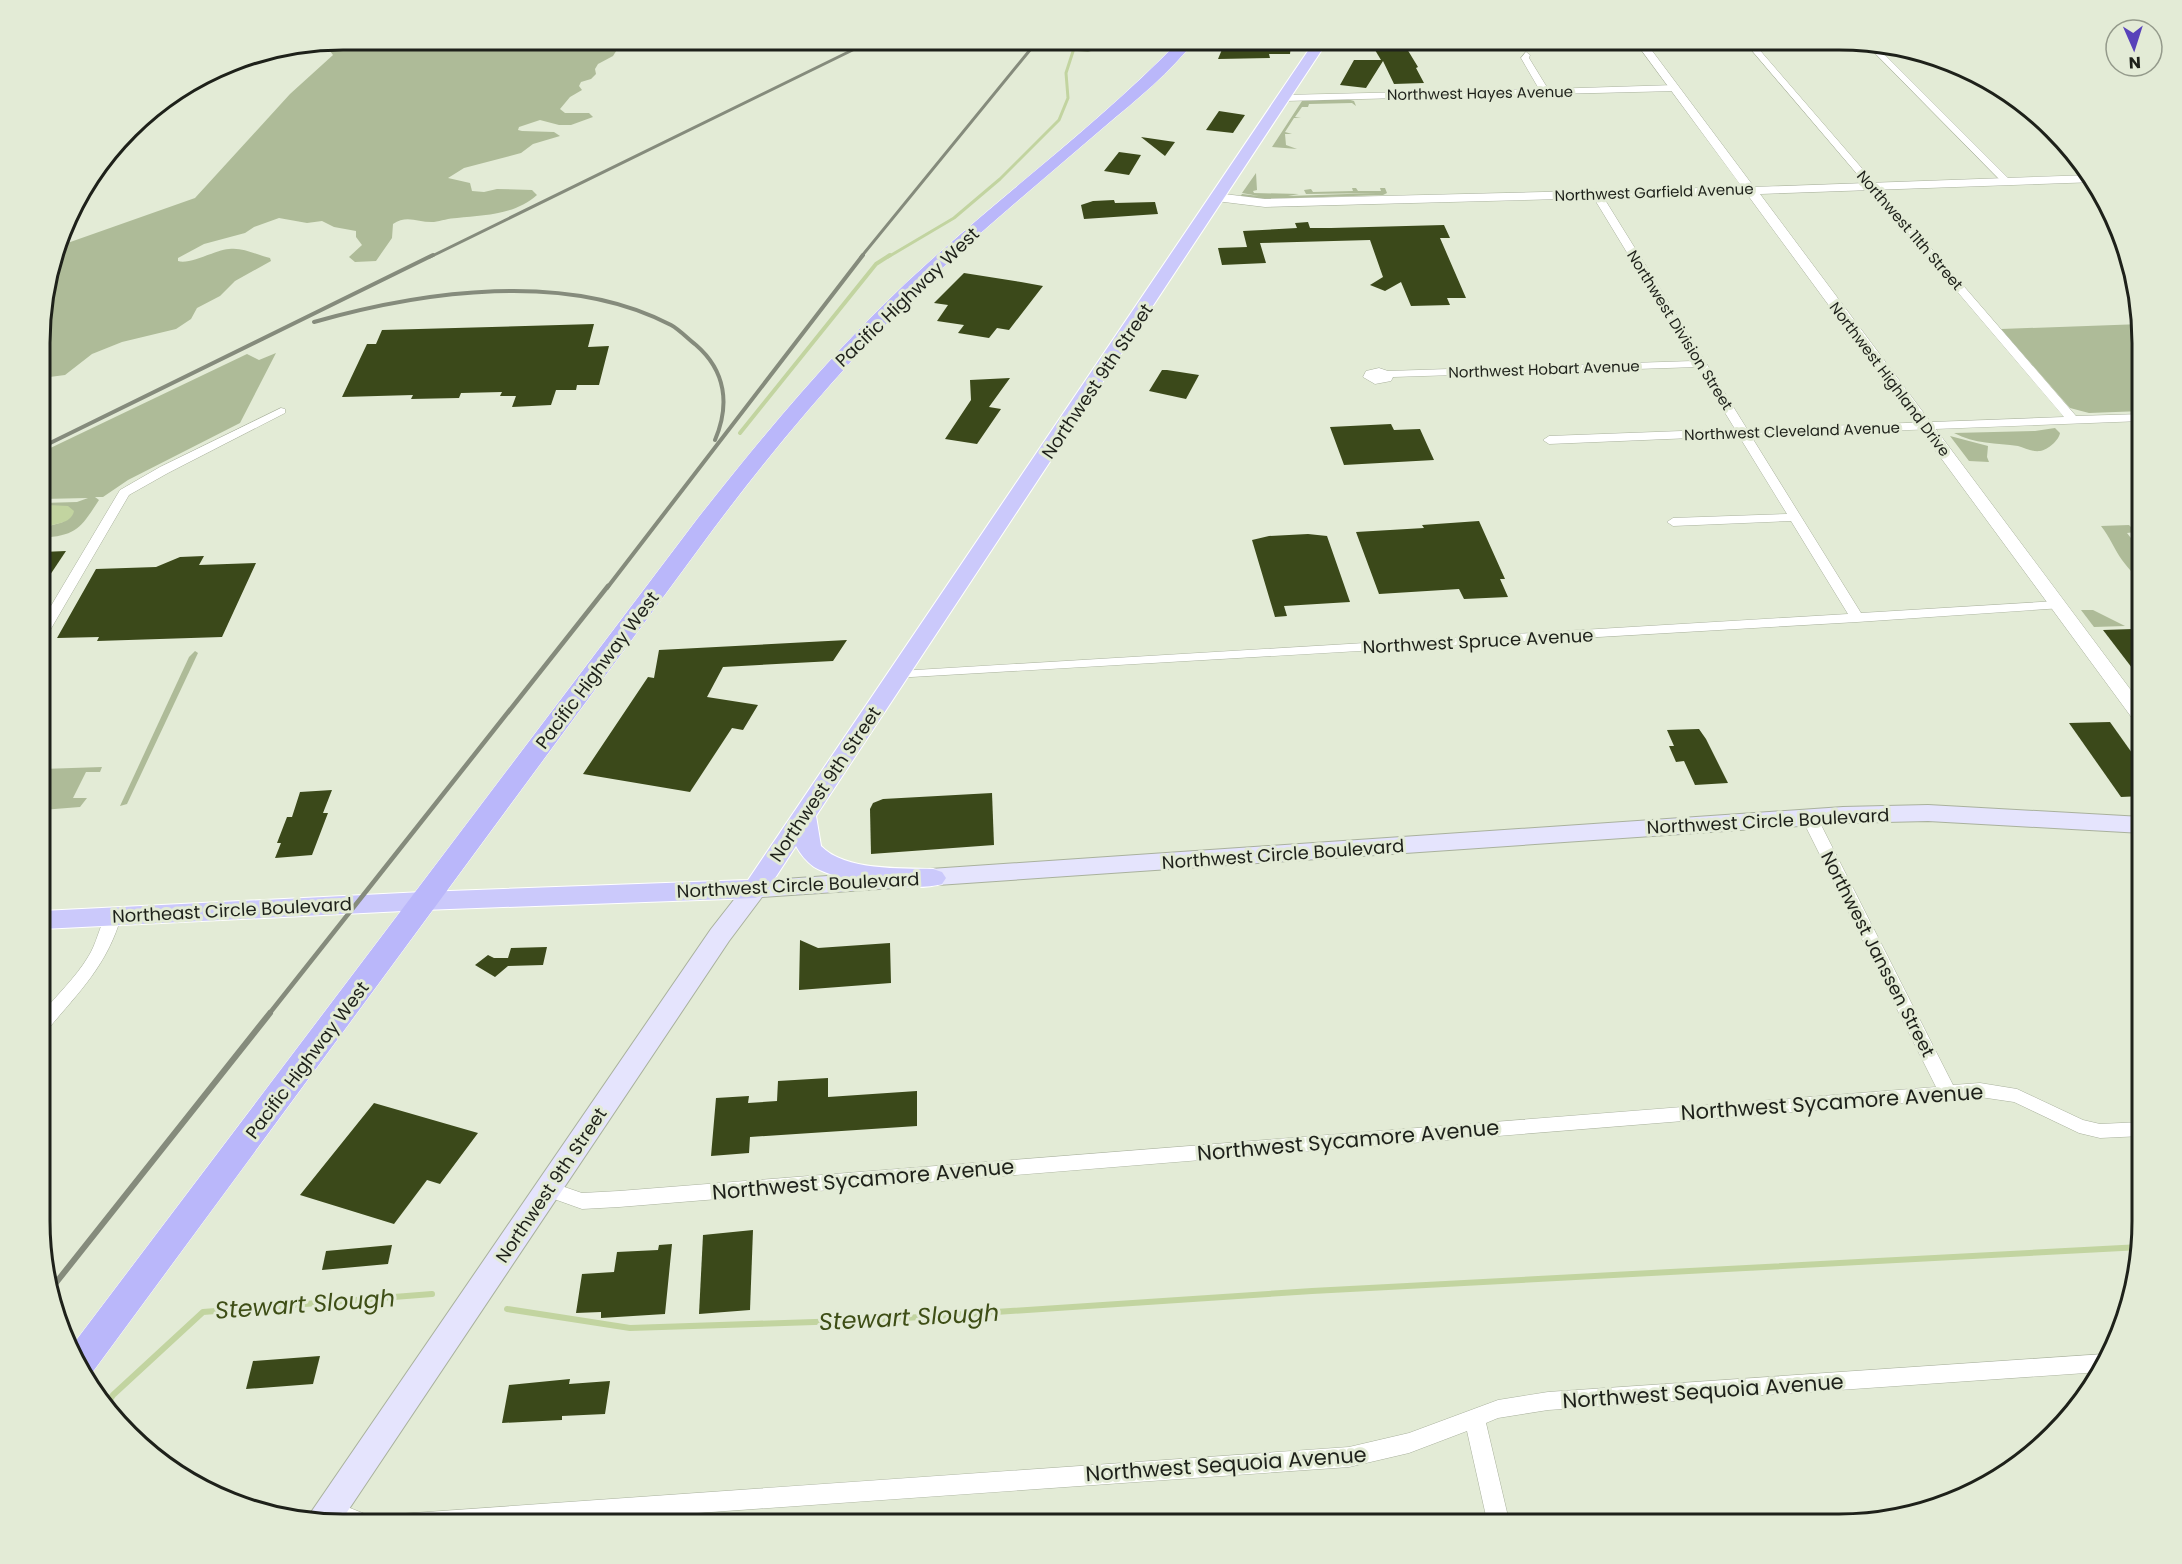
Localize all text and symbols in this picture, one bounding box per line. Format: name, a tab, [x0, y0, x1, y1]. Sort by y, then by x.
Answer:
north arrow	[2104, 18, 2164, 78]
text: N	[2128, 51, 2141, 74]
street label: Northwest Hayes Avenue	[1387, 81, 1573, 105]
street label: Northwest 11th Street	[1852, 166, 1968, 294]
street label: Northwest Garfield Avenue	[1554, 178, 1754, 206]
street label: Pacific Highway West	[830, 222, 984, 372]
street label: Northwest Division Street	[1622, 246, 1738, 414]
street label: Northwest Highland Drive	[1825, 297, 1955, 461]
street label: Northwest 9th Street	[1036, 298, 1158, 464]
street label: Northwest Hobart Avenue	[1448, 355, 1640, 383]
street label: Northwest Cleveland Avenue	[1684, 417, 1900, 445]
street label: Pacific Highway West	[529, 586, 665, 754]
street label: Northwest Spruce Avenue	[1362, 622, 1594, 660]
street label: Northwest 9th Street	[764, 701, 886, 867]
street label: Northwest Circle Boulevard	[1646, 802, 1890, 840]
street label: Northwest Circle Boulevard	[1161, 833, 1405, 875]
street label: Northwest Janssen Street	[1815, 847, 1941, 1061]
street label: Northwest Circle Boulevard	[676, 866, 920, 904]
street label: Northeast Circle Boulevard	[111, 891, 353, 929]
street label: Pacific Highway West	[239, 976, 375, 1144]
street label: Northwest Sycamore Avenue	[1680, 1077, 1984, 1127]
street label: Northwest 9th Street	[490, 1102, 612, 1268]
street label: Northwest Sycamore Avenue	[1196, 1112, 1500, 1168]
street label: Northwest Sycamore Avenue	[711, 1151, 1015, 1207]
water label: Stewart Slough	[214, 1281, 396, 1327]
water label: Stewart Slough	[818, 1296, 1000, 1338]
street label: Northwest Sequoia Avenue	[1561, 1367, 1845, 1415]
street label: Northwest Sequoia Avenue	[1084, 1440, 1368, 1488]

